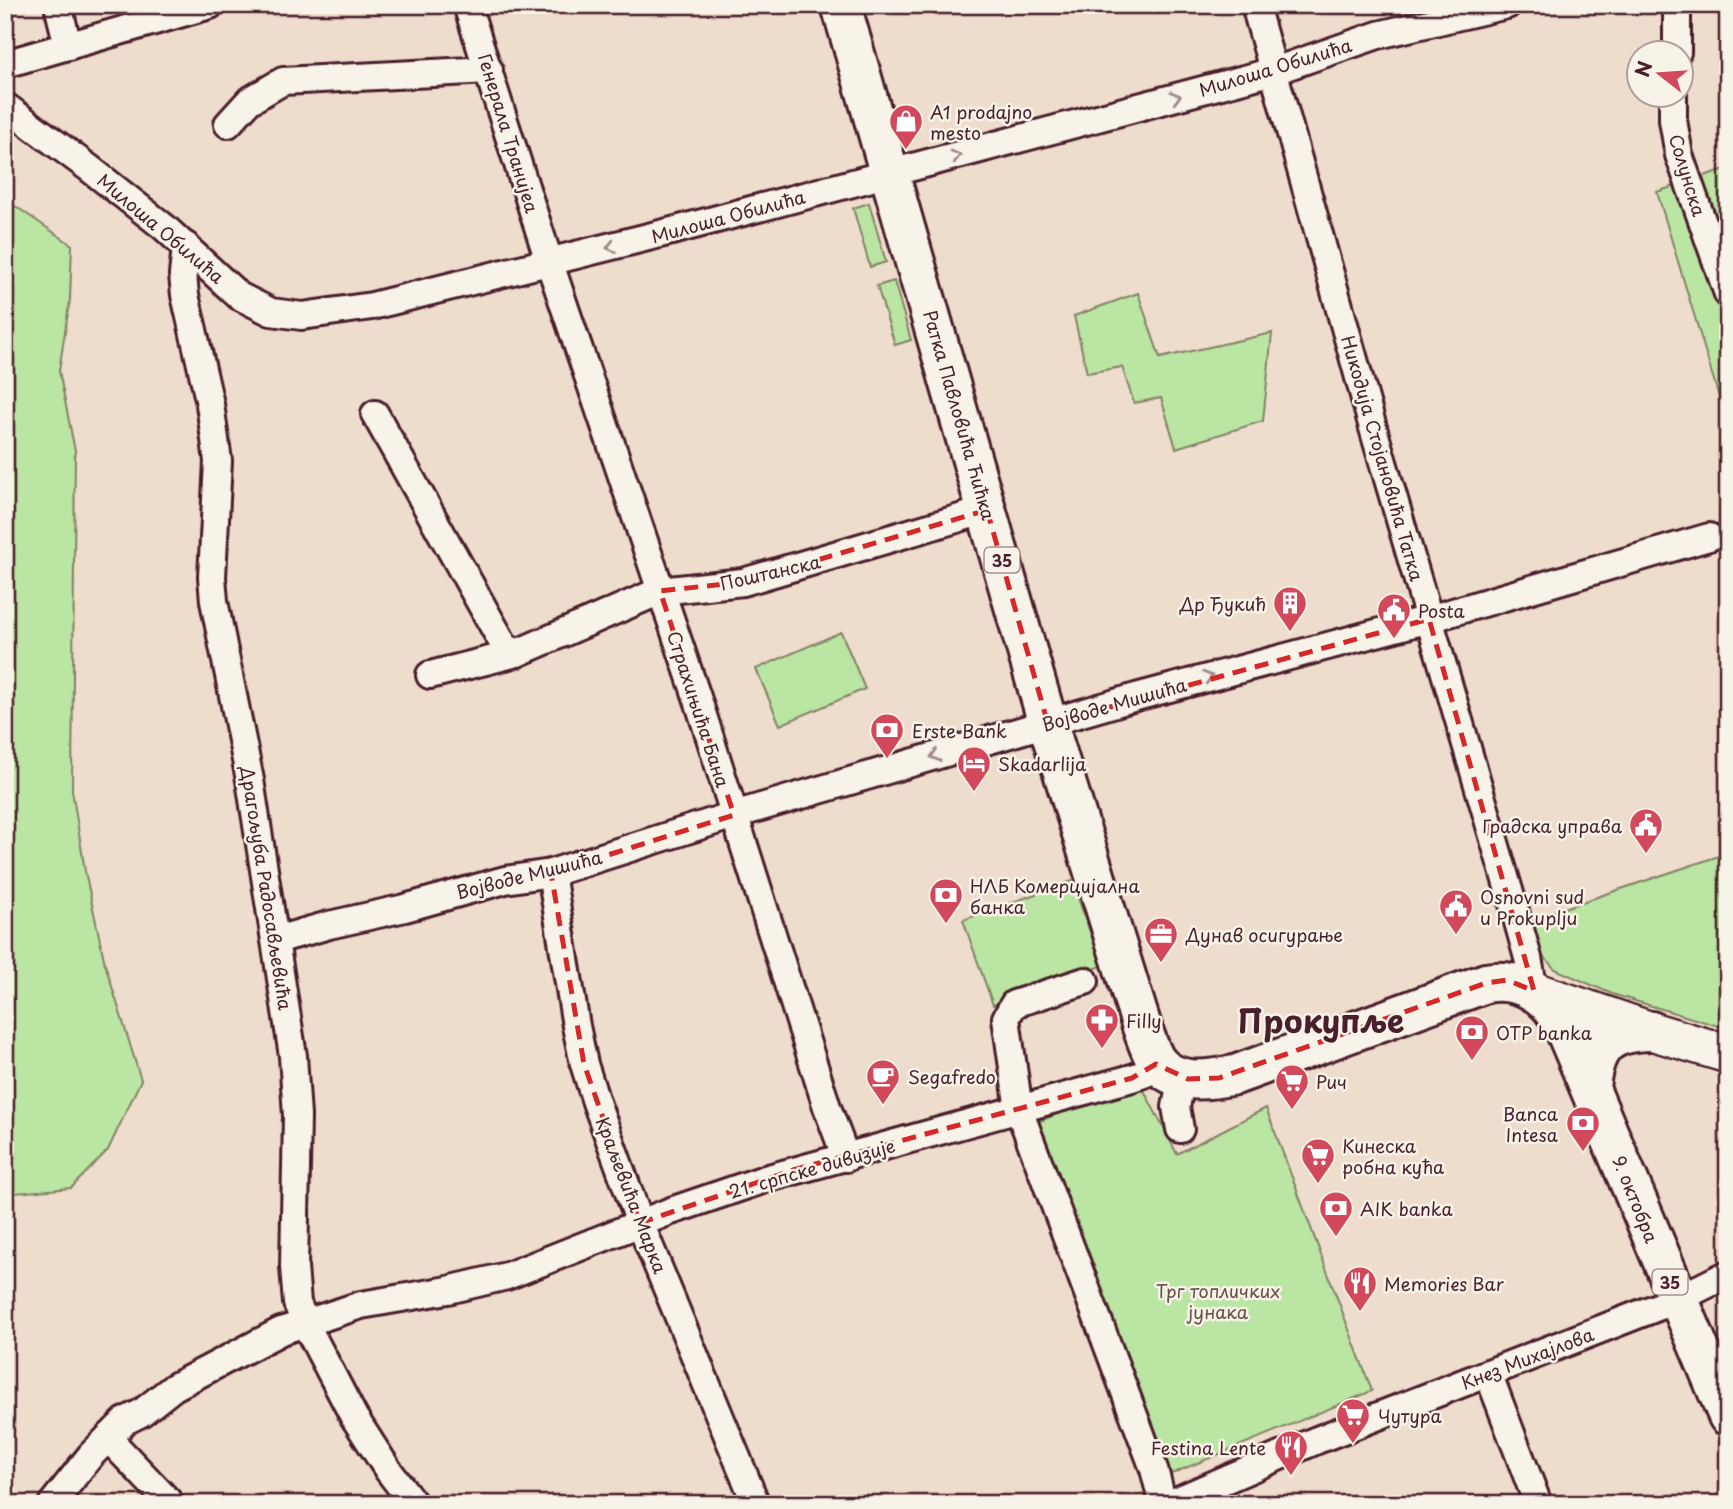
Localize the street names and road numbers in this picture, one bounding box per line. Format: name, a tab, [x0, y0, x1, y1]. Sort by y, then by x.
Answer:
street label: Милоша Обилића	[1195, 31, 1355, 103]
street label: Генерала Транијеа	[472, 50, 546, 217]
street label: Солунска	[1663, 131, 1714, 220]
street label: Милоша Обилића	[92, 167, 231, 290]
street label: Милоша Обилића	[648, 182, 809, 250]
street label: Ратка Павловића Ћићка	[917, 307, 1003, 524]
street label: Никодија Стојановића Татка	[1335, 332, 1431, 585]
street label: Поштанска	[717, 547, 824, 597]
road number: 35	[984, 548, 1020, 572]
street label: Страхињића Бана	[661, 627, 737, 791]
street label: Војводе Мишића	[1038, 670, 1190, 738]
street label: Драгољуба Радосављевића	[234, 763, 300, 1012]
street label: Војводе Мишића	[453, 843, 605, 905]
street label: Краљевића Марка	[590, 1113, 675, 1278]
street label: 21. српске дивизије	[726, 1131, 898, 1205]
street label: 9. октобра	[1606, 1151, 1666, 1247]
road number: 35	[1652, 1270, 1688, 1294]
street label: Кнез Михајлова	[1457, 1320, 1598, 1396]

